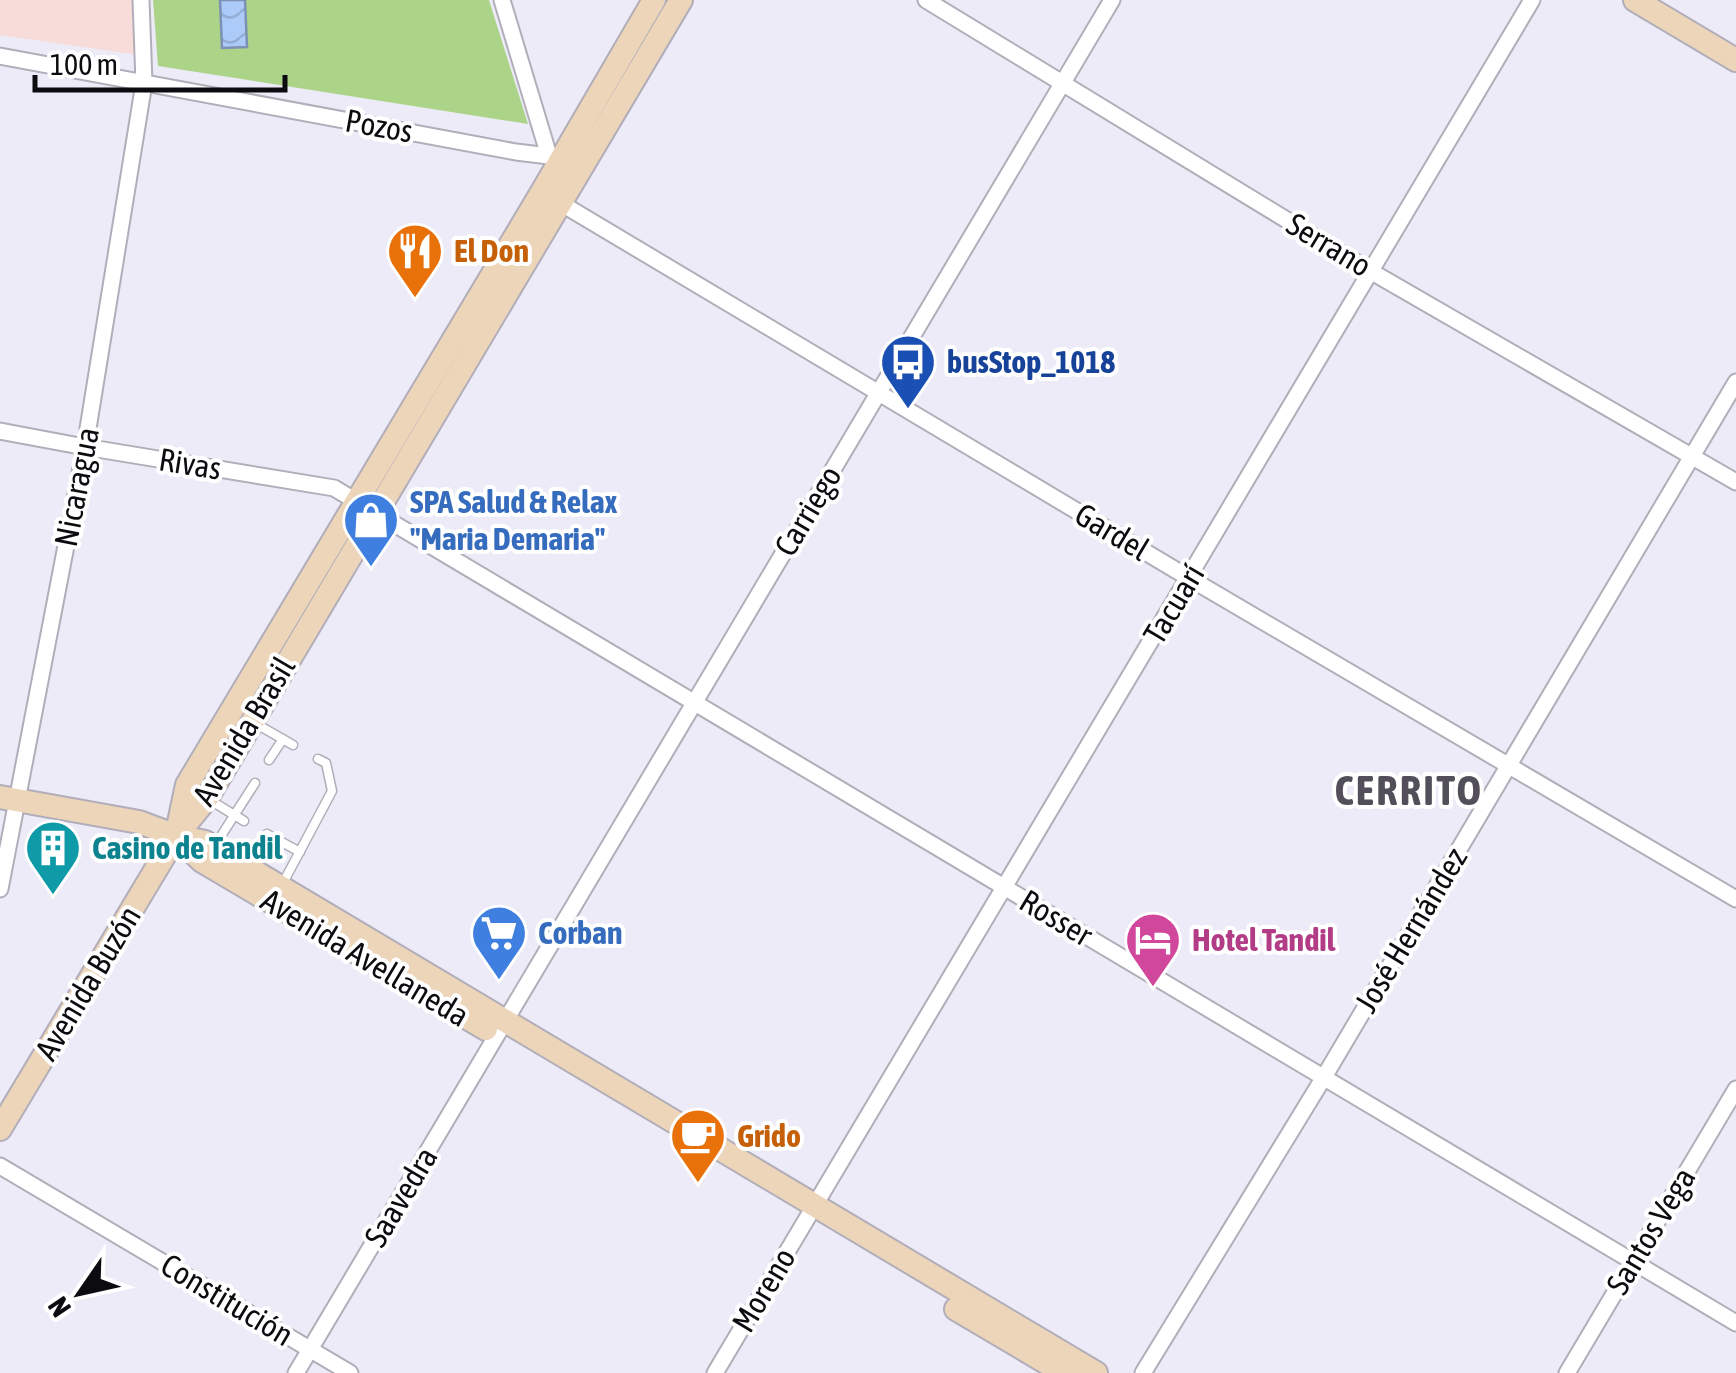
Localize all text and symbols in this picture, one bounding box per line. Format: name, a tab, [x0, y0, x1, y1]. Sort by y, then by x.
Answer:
scale bar	[35, 30, 285, 92]
text: 100 m	[50, 47, 118, 81]
street label: Pozos	[343, 101, 416, 150]
street label: Serrano	[1280, 205, 1378, 284]
restaurant icon: El Don	[385, 221, 445, 300]
place label: El Don	[454, 232, 529, 269]
bus stop icon: busStop_1018	[878, 332, 938, 411]
place label: busStop_1018	[947, 343, 1115, 380]
street label: Nicaragua	[47, 424, 106, 550]
street label: Rivas	[156, 440, 224, 487]
street label: Carriego	[766, 459, 849, 562]
place label: SPA Salud & Relax "Maria Demaria"	[410, 483, 618, 557]
shop icon: SPA Salud & Relax "Maria Demaria"	[341, 490, 401, 569]
street label: Gardel	[1069, 495, 1156, 568]
street label: Tacuarí	[1136, 557, 1211, 650]
street label: Avenida Brasil	[185, 649, 303, 812]
district label: CERRITO	[1334, 766, 1484, 814]
building icon: Casino de Tandil	[23, 818, 83, 897]
place label: Casino de Tandil	[92, 829, 283, 866]
street label: José Hernández	[1347, 840, 1474, 1019]
street label: Avenida Avellaneda	[255, 881, 476, 1034]
street label: Rosser	[1013, 882, 1100, 954]
street label: Avenida Buzón	[27, 899, 148, 1066]
supermarket icon: Corban	[469, 903, 529, 982]
hotel icon: Hotel Tandil	[1123, 910, 1183, 989]
place label: Corban	[538, 914, 622, 951]
place label: Hotel Tandil	[1192, 921, 1336, 958]
cafe icon: Grido	[668, 1106, 728, 1185]
place label: Grido	[737, 1117, 801, 1154]
street label: Saavedra	[357, 1140, 445, 1253]
street label: Santos Vega	[1598, 1161, 1703, 1301]
street label: Moreno	[724, 1241, 803, 1338]
north arrow	[30, 1243, 130, 1343]
street label: Constitución	[155, 1246, 300, 1353]
text: N	[41, 1291, 77, 1323]

